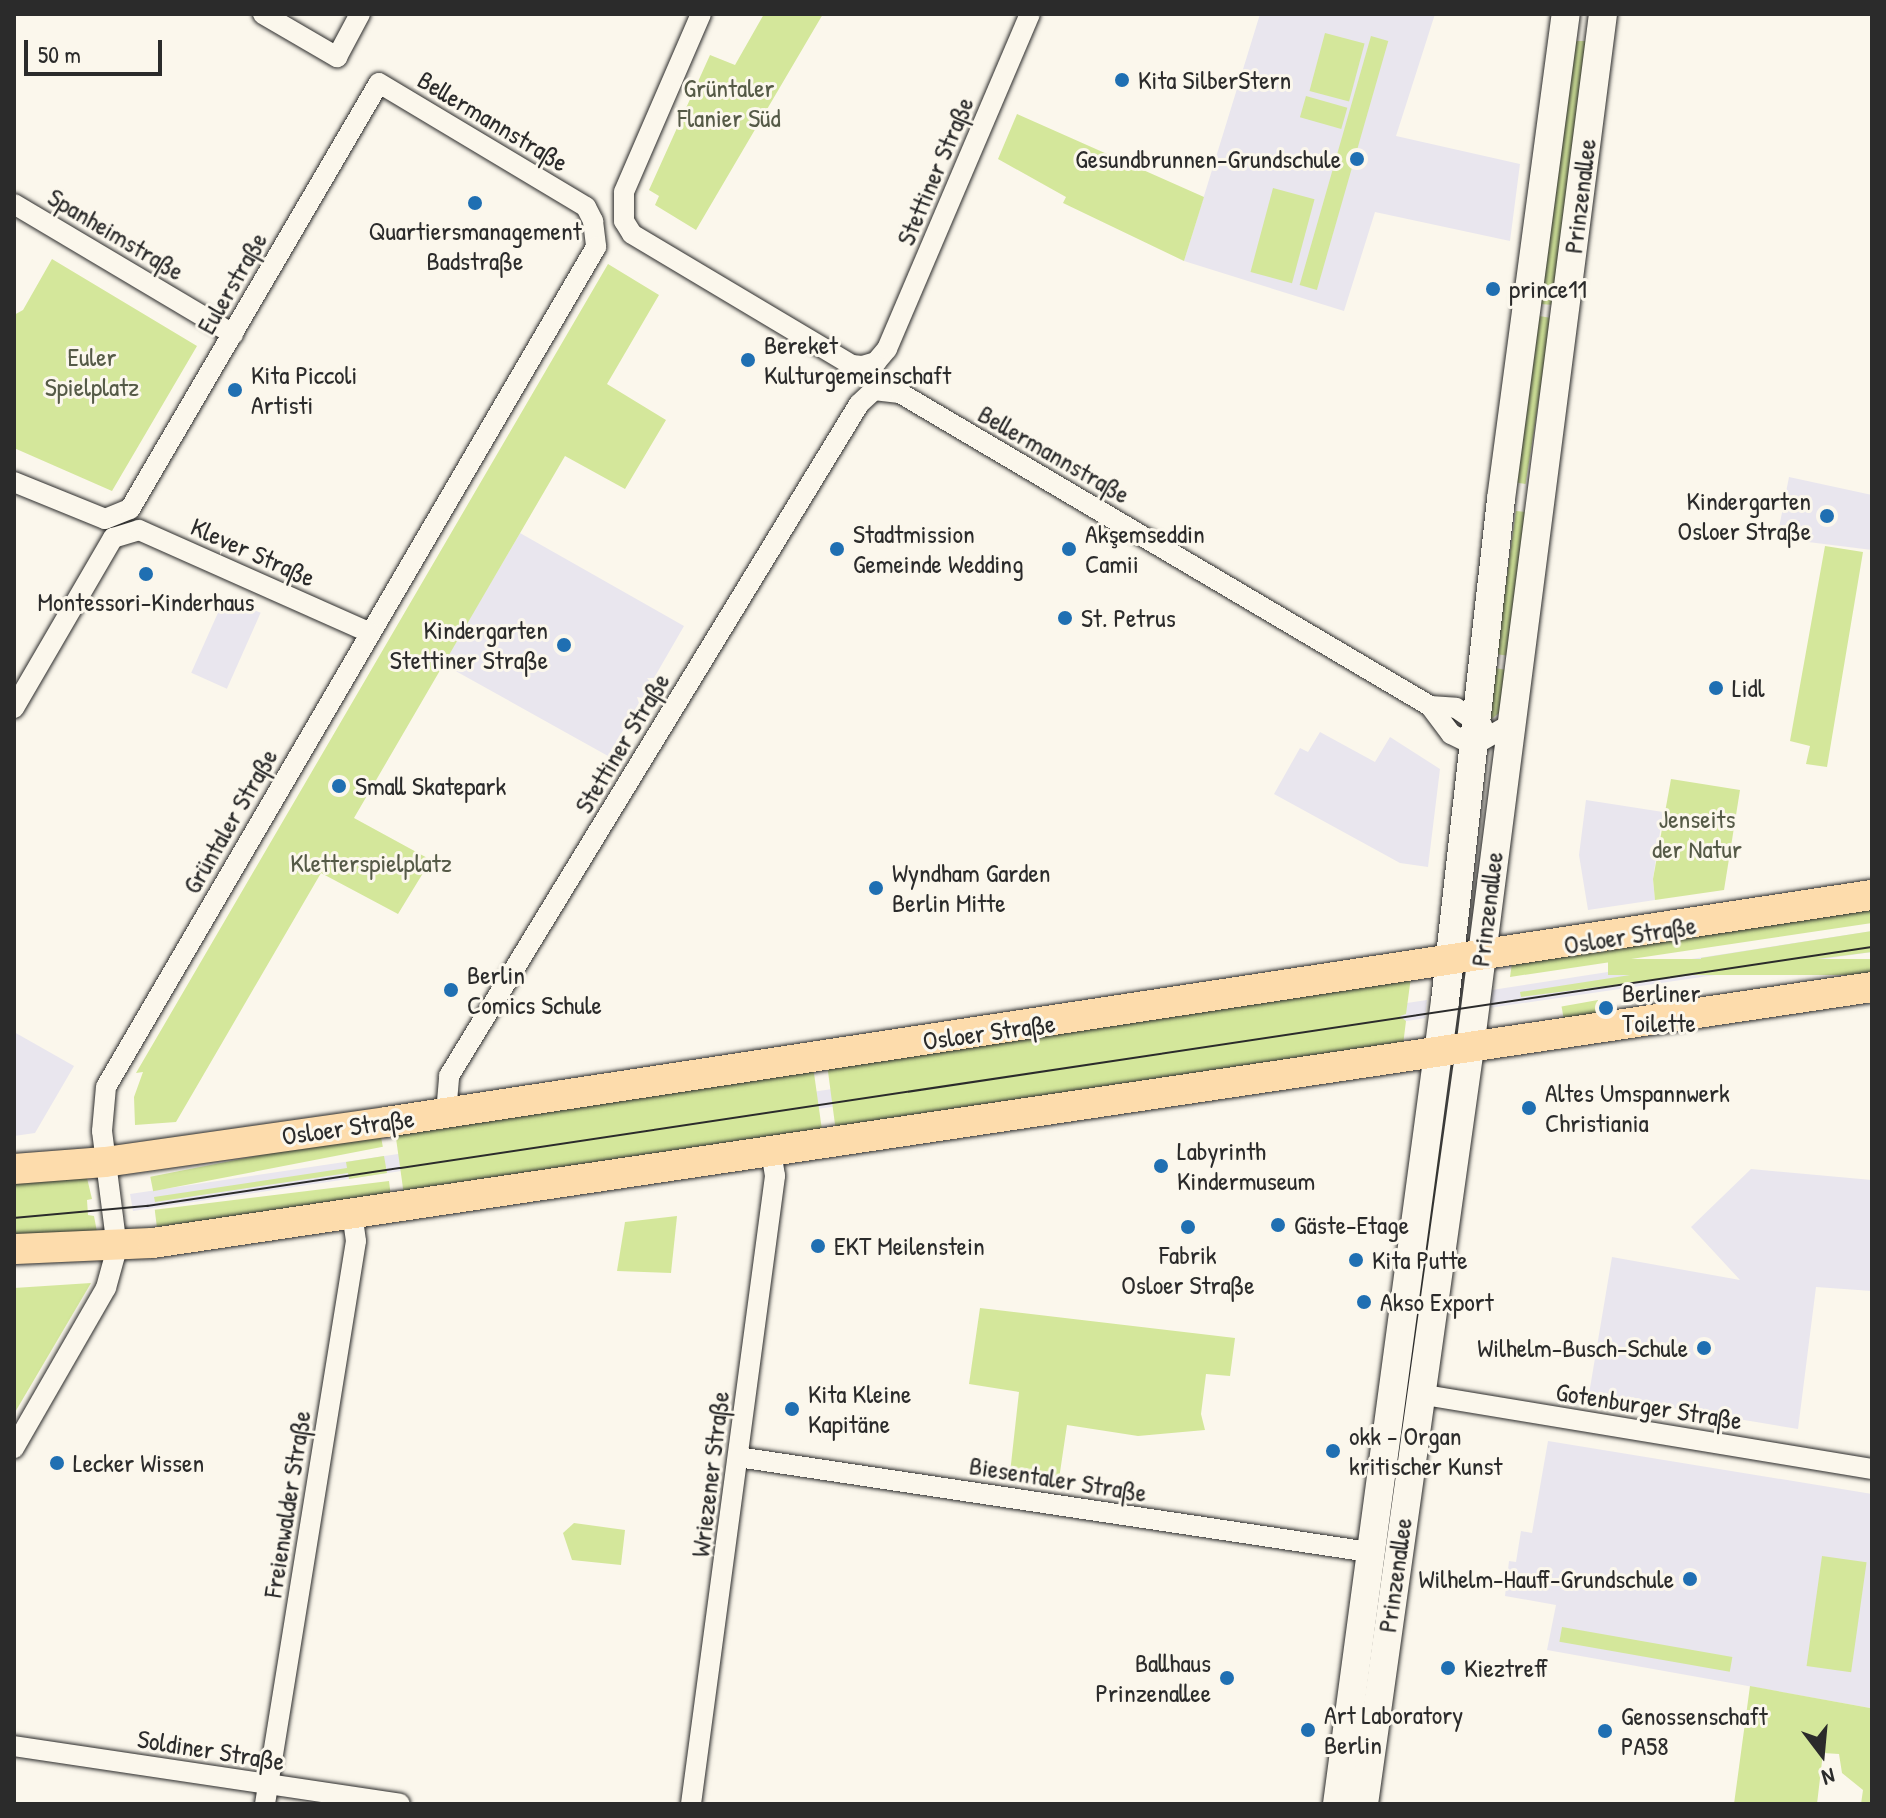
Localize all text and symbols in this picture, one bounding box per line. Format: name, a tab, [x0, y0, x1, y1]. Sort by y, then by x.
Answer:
scale bar	[28, 24, 166, 74]
text: 50 m	[38, 38, 81, 70]
street label: Bellermannstraße	[412, 64, 574, 178]
place label: Kita SilberStern	[1138, 64, 1291, 96]
marker: Kita SilberStern	[1113, 71, 1131, 89]
park label: Grüntaler Flanier Süd	[677, 72, 781, 134]
street label: Stettiner Straße	[890, 92, 980, 250]
street label: Prinzenallee	[1557, 137, 1603, 255]
place label: Gesundbrunnen-Grundschule	[1075, 143, 1341, 175]
marker: Gesundbrunnen-Grundschule	[1348, 150, 1366, 168]
street label: Spanheimstraße	[42, 181, 190, 287]
marker: Quartiersmanagement Badstraße	[466, 194, 484, 212]
place label: Quartiersmanagement Badstraße	[368, 215, 582, 276]
street label: Eulerstraße	[190, 227, 274, 339]
place label: prince11	[1509, 273, 1587, 305]
marker: prince11	[1484, 280, 1502, 298]
place label: Bereket Kulturgemeinschaft	[764, 329, 951, 390]
park label: Euler Spielplatz	[45, 341, 139, 402]
marker: Bereket Kulturgemeinschaft	[739, 351, 757, 369]
place label: Kita Piccoli Artisti	[251, 359, 357, 420]
marker: Kita Piccoli Artisti	[226, 381, 244, 399]
street label: Bellermannstraße	[973, 398, 1135, 510]
place label: Kindergarten Osloer Straße	[1678, 485, 1811, 546]
marker: Kindergarten Osloer Straße	[1818, 507, 1836, 525]
street label: Klever Straße	[186, 511, 320, 593]
place label: Stadtmission Gemeinde Wedding	[853, 518, 1024, 580]
place label: Akşemseddin Camii	[1085, 518, 1205, 580]
marker: Stadtmission Gemeinde Wedding	[828, 540, 846, 558]
marker: Akşemseddin Camii	[1060, 540, 1078, 558]
marker: Montessori-Kinderhaus	[137, 565, 155, 583]
place label: Montessori-Kinderhaus	[37, 586, 255, 618]
place label: St. Petrus	[1081, 602, 1176, 634]
marker: St. Petrus	[1056, 609, 1074, 627]
place label: Kindergarten Stettiner Straße	[390, 614, 548, 676]
marker: Kindergarten Stettiner Straße	[555, 636, 573, 654]
street label: Stettiner Straße	[568, 667, 676, 819]
place label: Lidl	[1732, 672, 1765, 704]
marker: Lidl	[1707, 679, 1725, 697]
street label: Grüntaler Straße	[176, 743, 284, 899]
place label: Small Skatepark	[355, 770, 506, 802]
marker: Small Skatepark	[330, 777, 348, 795]
park label: Jenseits der Natur	[1652, 803, 1742, 864]
park label: Kletterspielplatz	[290, 847, 452, 879]
street label: Prinzenallee	[1464, 850, 1510, 968]
place label: Wyndham Garden Berlin Mitte	[892, 857, 1051, 918]
marker: Wyndham Garden Berlin Mitte	[867, 879, 885, 897]
street label: Osloer Straße	[1562, 909, 1698, 961]
place label: Berlin Comics Schule	[467, 959, 602, 1020]
place label: Berliner Toilette	[1622, 977, 1700, 1038]
marker: Berlin Comics Schule	[442, 981, 460, 999]
marker: Berliner Toilette	[1597, 999, 1615, 1017]
street label: Osloer Straße	[921, 1007, 1057, 1057]
place label: Altes Umspannwerk Christiania	[1545, 1077, 1730, 1138]
marker: Altes Umspannwerk Christiania	[1520, 1099, 1538, 1117]
street label: Osloer Straße	[280, 1102, 416, 1152]
place label: Labyrinth Kindermuseum	[1177, 1135, 1315, 1196]
marker: Labyrinth Kindermuseum	[1152, 1157, 1170, 1175]
place label: Gäste-Etage	[1294, 1209, 1409, 1241]
marker: Gäste-Etage	[1269, 1216, 1287, 1234]
marker: Fabrik Osloer Straße	[1179, 1218, 1197, 1236]
place label: EKT Meilenstein	[834, 1230, 985, 1262]
marker: EKT Meilenstein	[809, 1237, 827, 1255]
place label: Fabrik Osloer Straße	[1121, 1239, 1255, 1300]
place label: Kita Putte	[1372, 1244, 1468, 1276]
marker: Kita Putte	[1347, 1251, 1365, 1269]
place label: Akso Export	[1380, 1286, 1494, 1318]
marker: Akso Export	[1355, 1293, 1373, 1311]
place label: Wilhelm-Busch-Schule	[1477, 1332, 1688, 1364]
marker: Wilhelm-Busch-Schule	[1695, 1339, 1713, 1357]
street label: Gotenburger Straße	[1554, 1376, 1744, 1436]
place label: Kita Kleine Kapitäne	[808, 1378, 911, 1440]
street label: Wriezener Straße	[684, 1389, 736, 1559]
marker: Kita Kleine Kapitäne	[783, 1400, 801, 1418]
street label: Freienwalder Straße	[257, 1408, 317, 1600]
place label: okk - Organ kritischer Kunst	[1349, 1420, 1502, 1482]
marker: okk - Organ kritischer Kunst	[1324, 1442, 1342, 1460]
place label: Lecker Wissen	[73, 1447, 204, 1479]
street label: Biesentaler Straße	[967, 1450, 1149, 1508]
marker: Lecker Wissen	[48, 1454, 66, 1472]
street label: Prinzenallee	[1372, 1516, 1418, 1634]
place label: Wilhelm-Hauff-Grundschule	[1418, 1563, 1674, 1595]
marker: Wilhelm-Hauff-Grundschule	[1681, 1570, 1699, 1588]
place label: Ballhaus Prinzenallee	[1096, 1647, 1211, 1708]
place label: Kieztreff	[1464, 1652, 1548, 1684]
marker: Kieztreff	[1439, 1659, 1457, 1677]
marker: Ballhaus Prinzenallee	[1218, 1669, 1236, 1687]
place label: Art Laboratory Berlin	[1324, 1699, 1463, 1760]
place label: Genossenschaft PA58	[1621, 1700, 1768, 1762]
north arrow	[1782, 1714, 1862, 1794]
marker: Art Laboratory Berlin	[1299, 1721, 1317, 1739]
marker: Genossenschaft PA58	[1596, 1722, 1614, 1740]
street label: Soldiner Straße	[135, 1723, 287, 1777]
text: N	[1819, 1761, 1838, 1793]

